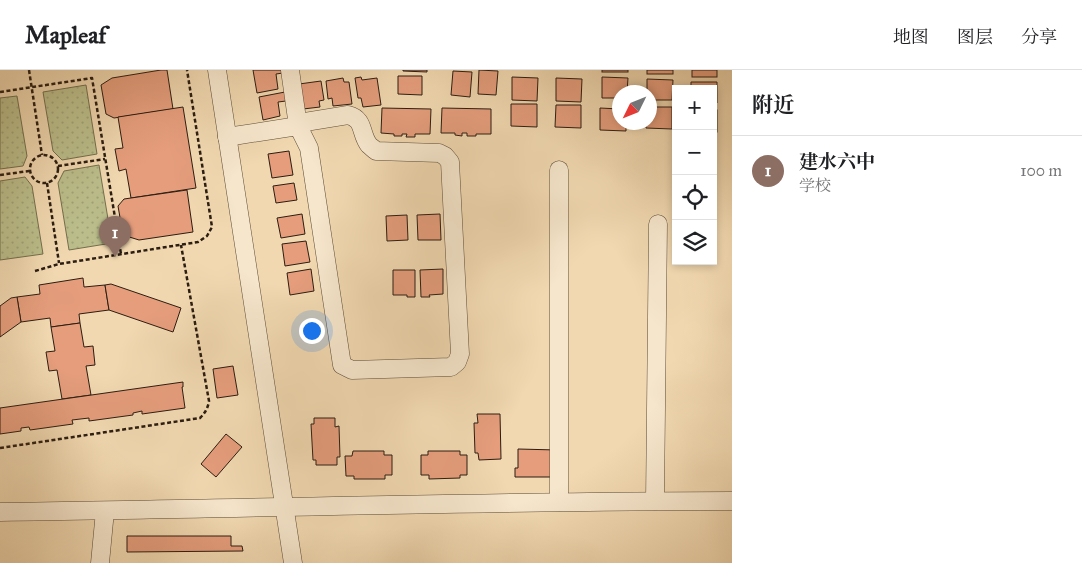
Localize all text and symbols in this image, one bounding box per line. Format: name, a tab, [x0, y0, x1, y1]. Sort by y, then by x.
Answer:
text: Mapleaf	[25, 20, 106, 50]
text: 地图	[893, 26, 929, 48]
text: 图层	[957, 26, 993, 48]
text: 分享	[1021, 26, 1057, 48]
north arrow	[612, 85, 657, 130]
map controls	[672, 85, 717, 265]
button: +	[672, 85, 717, 130]
text: 附近	[752, 92, 794, 118]
button: −	[672, 130, 717, 175]
text: 建水六中	[799, 150, 875, 173]
text: 1	[765, 161, 771, 180]
text: 100 m	[1020, 161, 1062, 180]
button: locate	[672, 175, 717, 220]
text: 学校	[799, 176, 831, 195]
pin: 1	[99, 216, 131, 257]
button: layers	[672, 220, 717, 265]
your location	[299, 318, 325, 344]

